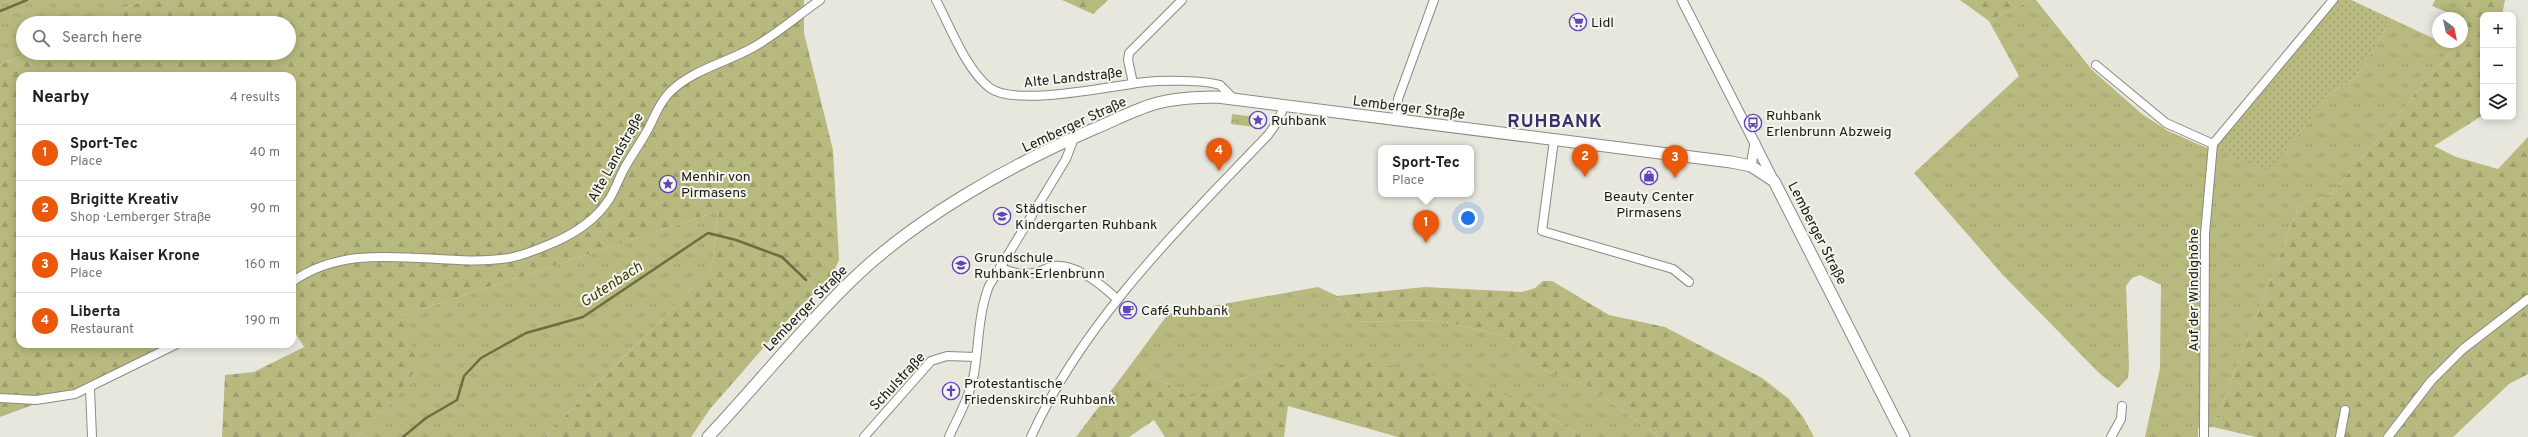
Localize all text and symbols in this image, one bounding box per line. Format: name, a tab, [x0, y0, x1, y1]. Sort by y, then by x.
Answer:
supermarket icon: Lidl	[1568, 12, 1588, 32]
north arrow	[2432, 12, 2468, 48]
map controls	[2480, 12, 2516, 120]
button: +	[2480, 12, 2516, 48]
place label: Lidl	[1591, 15, 1614, 32]
search box	[16, 16, 296, 60]
icon: search	[30, 27, 52, 49]
text: Search here	[62, 29, 142, 48]
button: −	[2480, 48, 2516, 84]
street label: Alte Landstraße	[1023, 65, 1123, 92]
button: layers	[2480, 84, 2516, 120]
text: Nearby	[32, 87, 89, 109]
text: 4 results	[230, 90, 280, 106]
street label: Lemberger Straße	[1352, 93, 1466, 124]
street label: Lemberger Straße	[1020, 94, 1130, 157]
place label: Ruhbank Erlenbrunn Abzweig	[1766, 108, 1892, 141]
street label: Alte Landstraße	[585, 110, 648, 205]
place icon: Ruhbank	[1248, 110, 1268, 130]
district label: RUHBANK	[1507, 111, 1603, 134]
place label: Ruhbank	[1271, 113, 1327, 130]
bus stop icon: Ruhbank Erlenbrunn Abzweig	[1743, 113, 1763, 133]
text: Sport-Tec	[70, 135, 138, 154]
pin: 4	[1206, 138, 1232, 171]
pin: 2	[1572, 144, 1598, 177]
text: 1	[42, 145, 48, 161]
text: 40 m	[250, 145, 280, 161]
popup	[1378, 145, 1474, 197]
pin: 3	[1662, 145, 1688, 178]
text: Place	[70, 154, 102, 170]
text: Sport-Tec	[1392, 154, 1460, 173]
shop icon: Beauty Center Pirmasens	[1639, 166, 1659, 186]
place label: Menhir von Pirmasens	[681, 169, 751, 202]
text: Place	[1392, 173, 1424, 189]
place icon: Menhir von Pirmasens	[658, 174, 678, 194]
street label: Lemberger Straße	[1783, 179, 1850, 288]
place label: Beauty Center Pirmasens	[1604, 189, 1695, 222]
text: Brigitte Kreativ	[70, 191, 179, 210]
text: 2	[41, 201, 49, 217]
text: 90 m	[250, 201, 280, 217]
place label: Städtischer Kindergarten Ruhbank	[1015, 201, 1158, 234]
school or university icon: Städtischer Kindergarten Ruhbank	[992, 206, 1012, 226]
your location	[1458, 208, 1478, 228]
text: Shop · Lemberger Straße	[70, 210, 211, 226]
pin: 1	[1413, 210, 1439, 243]
street label: Auf der Windighöhe	[2186, 228, 2203, 352]
text: Haus Kaiser Krone	[70, 247, 200, 266]
place label: Grundschule Ruhbank-Erlenbrunn	[974, 250, 1105, 283]
school or university icon: Grundschule Ruhbank-Erlenbrunn	[951, 255, 971, 275]
text: 3	[41, 257, 49, 273]
text: 160 m	[245, 257, 280, 273]
water label: Gutenbach	[577, 258, 647, 312]
street label: Lemberger Straße	[761, 262, 852, 356]
text: Place	[70, 266, 102, 282]
cafe icon: Café Ruhbank	[1118, 300, 1138, 320]
text: Liberta	[70, 303, 120, 322]
place label: Café Ruhbank	[1141, 303, 1228, 320]
text: 4	[41, 313, 49, 329]
text: 190 m	[245, 313, 280, 329]
text: Restaurant	[70, 322, 134, 338]
street label: Schulstraße	[867, 349, 929, 415]
place label: Protestantische Friedenskirche Ruhbank	[964, 376, 1115, 409]
church icon: Protestantische Friedenskirche Ruhbank	[941, 381, 961, 401]

